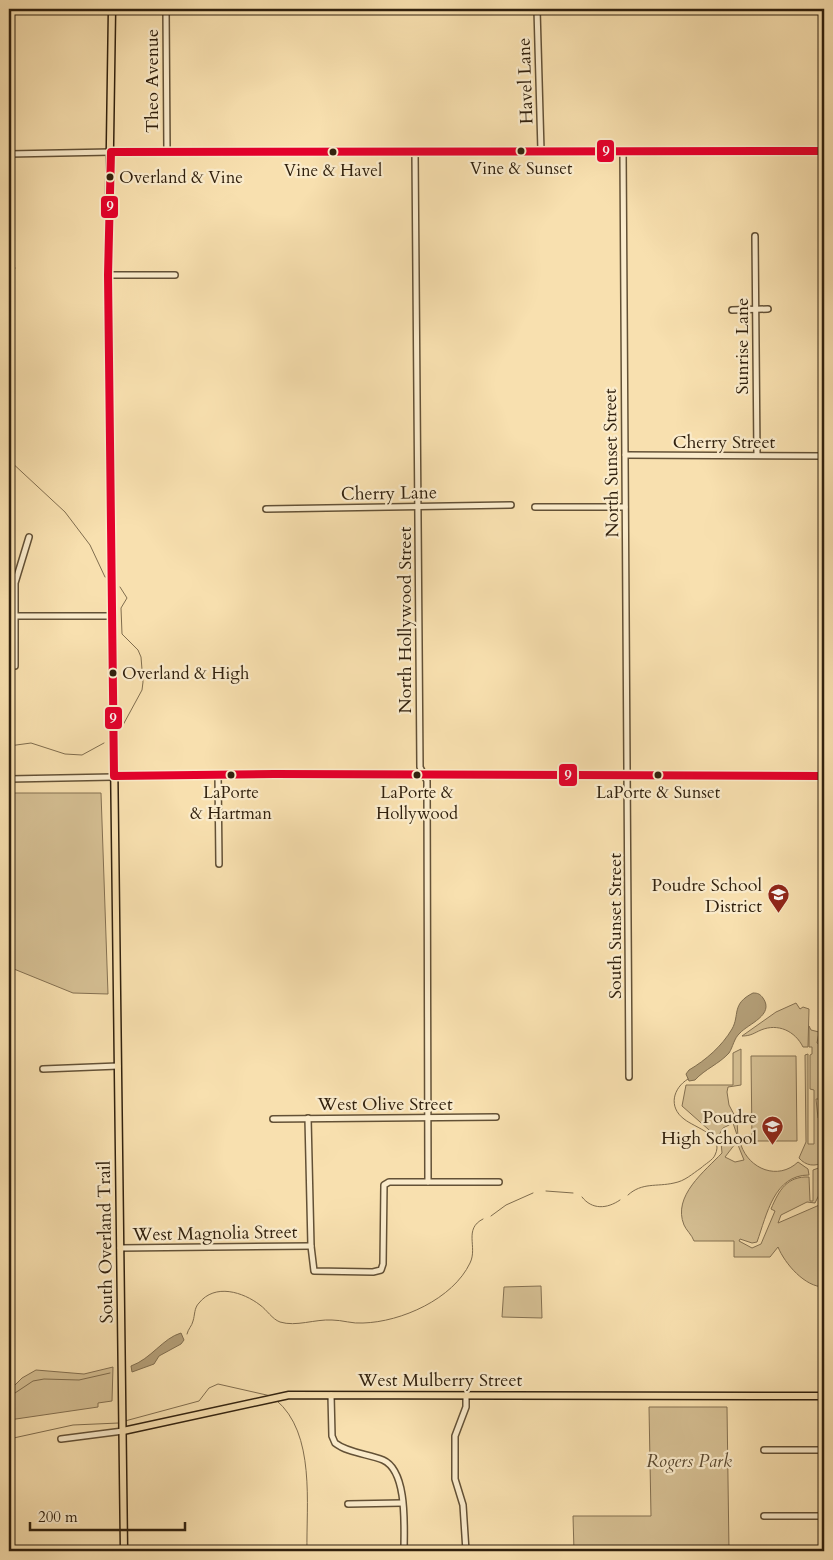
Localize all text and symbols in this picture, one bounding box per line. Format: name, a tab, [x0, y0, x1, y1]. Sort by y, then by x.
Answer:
street label: Theo Avenue	[140, 29, 165, 133]
street label: Havel Lane	[511, 37, 540, 125]
line badge: 9	[596, 139, 615, 163]
text: 9	[602, 142, 610, 161]
marker: Vine & Sunset	[516, 146, 526, 156]
marker: Vine & Havel	[328, 147, 338, 157]
place label: Vine & Sunset	[470, 157, 573, 180]
place label: Vine & Havel	[284, 159, 383, 182]
place label: Overland & Vine	[119, 166, 243, 189]
marker: Overland & Vine	[105, 172, 115, 182]
line badge: 9	[100, 195, 119, 219]
text: 9	[106, 197, 114, 216]
street label: Sunrise Lane	[730, 298, 755, 394]
street label: North Sunset Street	[598, 388, 625, 538]
street label: Cherry Street	[673, 430, 776, 455]
street label: Cherry Lane	[341, 480, 437, 507]
street label: North Hollywood Street	[393, 526, 418, 714]
place label: Overland & High	[122, 662, 250, 685]
marker: Overland & High	[108, 668, 118, 678]
line badge: 9	[104, 706, 123, 730]
text: 9	[109, 709, 117, 728]
line badge: 9	[558, 763, 578, 787]
text: 9	[564, 766, 572, 785]
marker: LaPorte & Hartman	[226, 770, 236, 780]
marker: LaPorte & Hollywood	[412, 770, 422, 780]
marker: LaPorte & Sunset	[653, 770, 663, 780]
place label: LaPorte & Hartman	[190, 781, 272, 825]
place label: LaPorte & Hollywood	[376, 781, 458, 825]
place label: LaPorte & Sunset	[596, 781, 721, 804]
street label: South Sunset Street	[603, 853, 628, 999]
place label: Poudre School District	[651, 873, 762, 919]
school or university icon: Poudre School District	[766, 883, 790, 914]
street label: West Olive Street	[316, 1092, 453, 1117]
place label: Poudre High School	[661, 1105, 757, 1151]
school or university icon: Poudre High School	[761, 1115, 785, 1146]
street label: South Overland Trail	[92, 1160, 119, 1324]
street label: West Magnolia Street	[131, 1220, 298, 1247]
street label: West Mulberry Street	[357, 1368, 523, 1393]
park label: Rogers Park	[646, 1449, 732, 1474]
scale bar	[30, 1500, 185, 1532]
text: 200 m	[38, 1507, 78, 1527]

